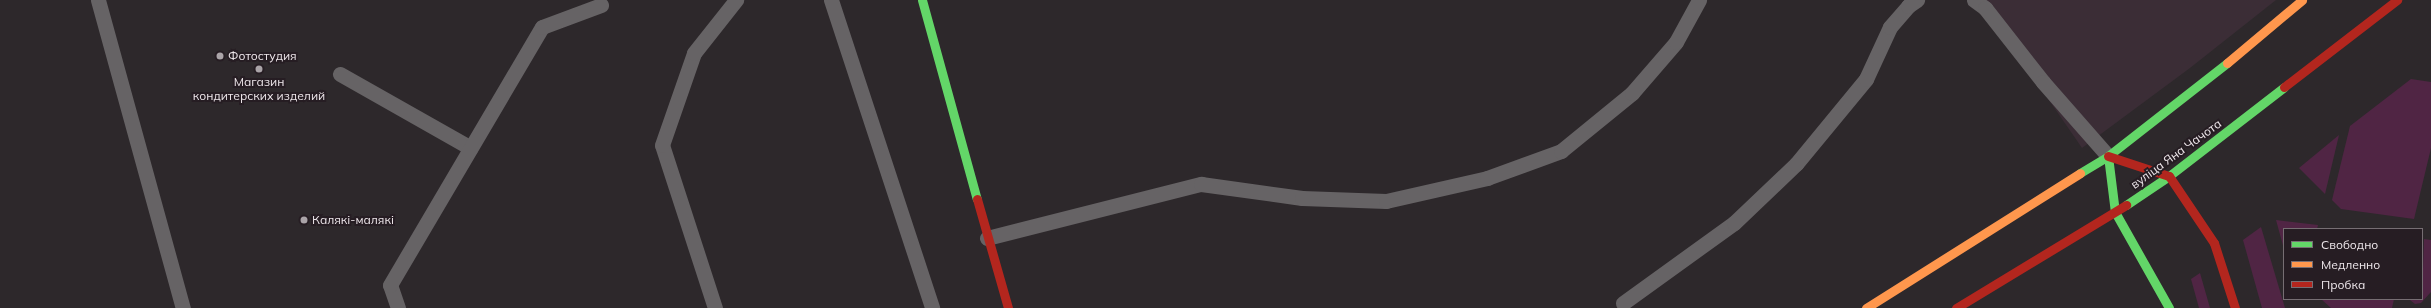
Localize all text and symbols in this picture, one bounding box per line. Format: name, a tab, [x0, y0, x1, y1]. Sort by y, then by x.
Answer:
place label: Фотостудия	[228, 49, 297, 63]
marker: Фотостудия	[215, 51, 225, 61]
marker: Магазин кондитерских изделий	[254, 64, 264, 74]
place label: Магазин кондитерских изделий	[193, 75, 325, 103]
street label: вуліца Яна Чачота	[2128, 116, 2224, 192]
place label: Калякі-малякі	[312, 213, 394, 227]
marker: Калякі-малякі	[299, 215, 309, 225]
legend	[2283, 228, 2423, 300]
text: Свободно	[2321, 237, 2378, 252]
text: Медленно	[2321, 257, 2380, 272]
text: Пробка	[2321, 277, 2365, 292]

